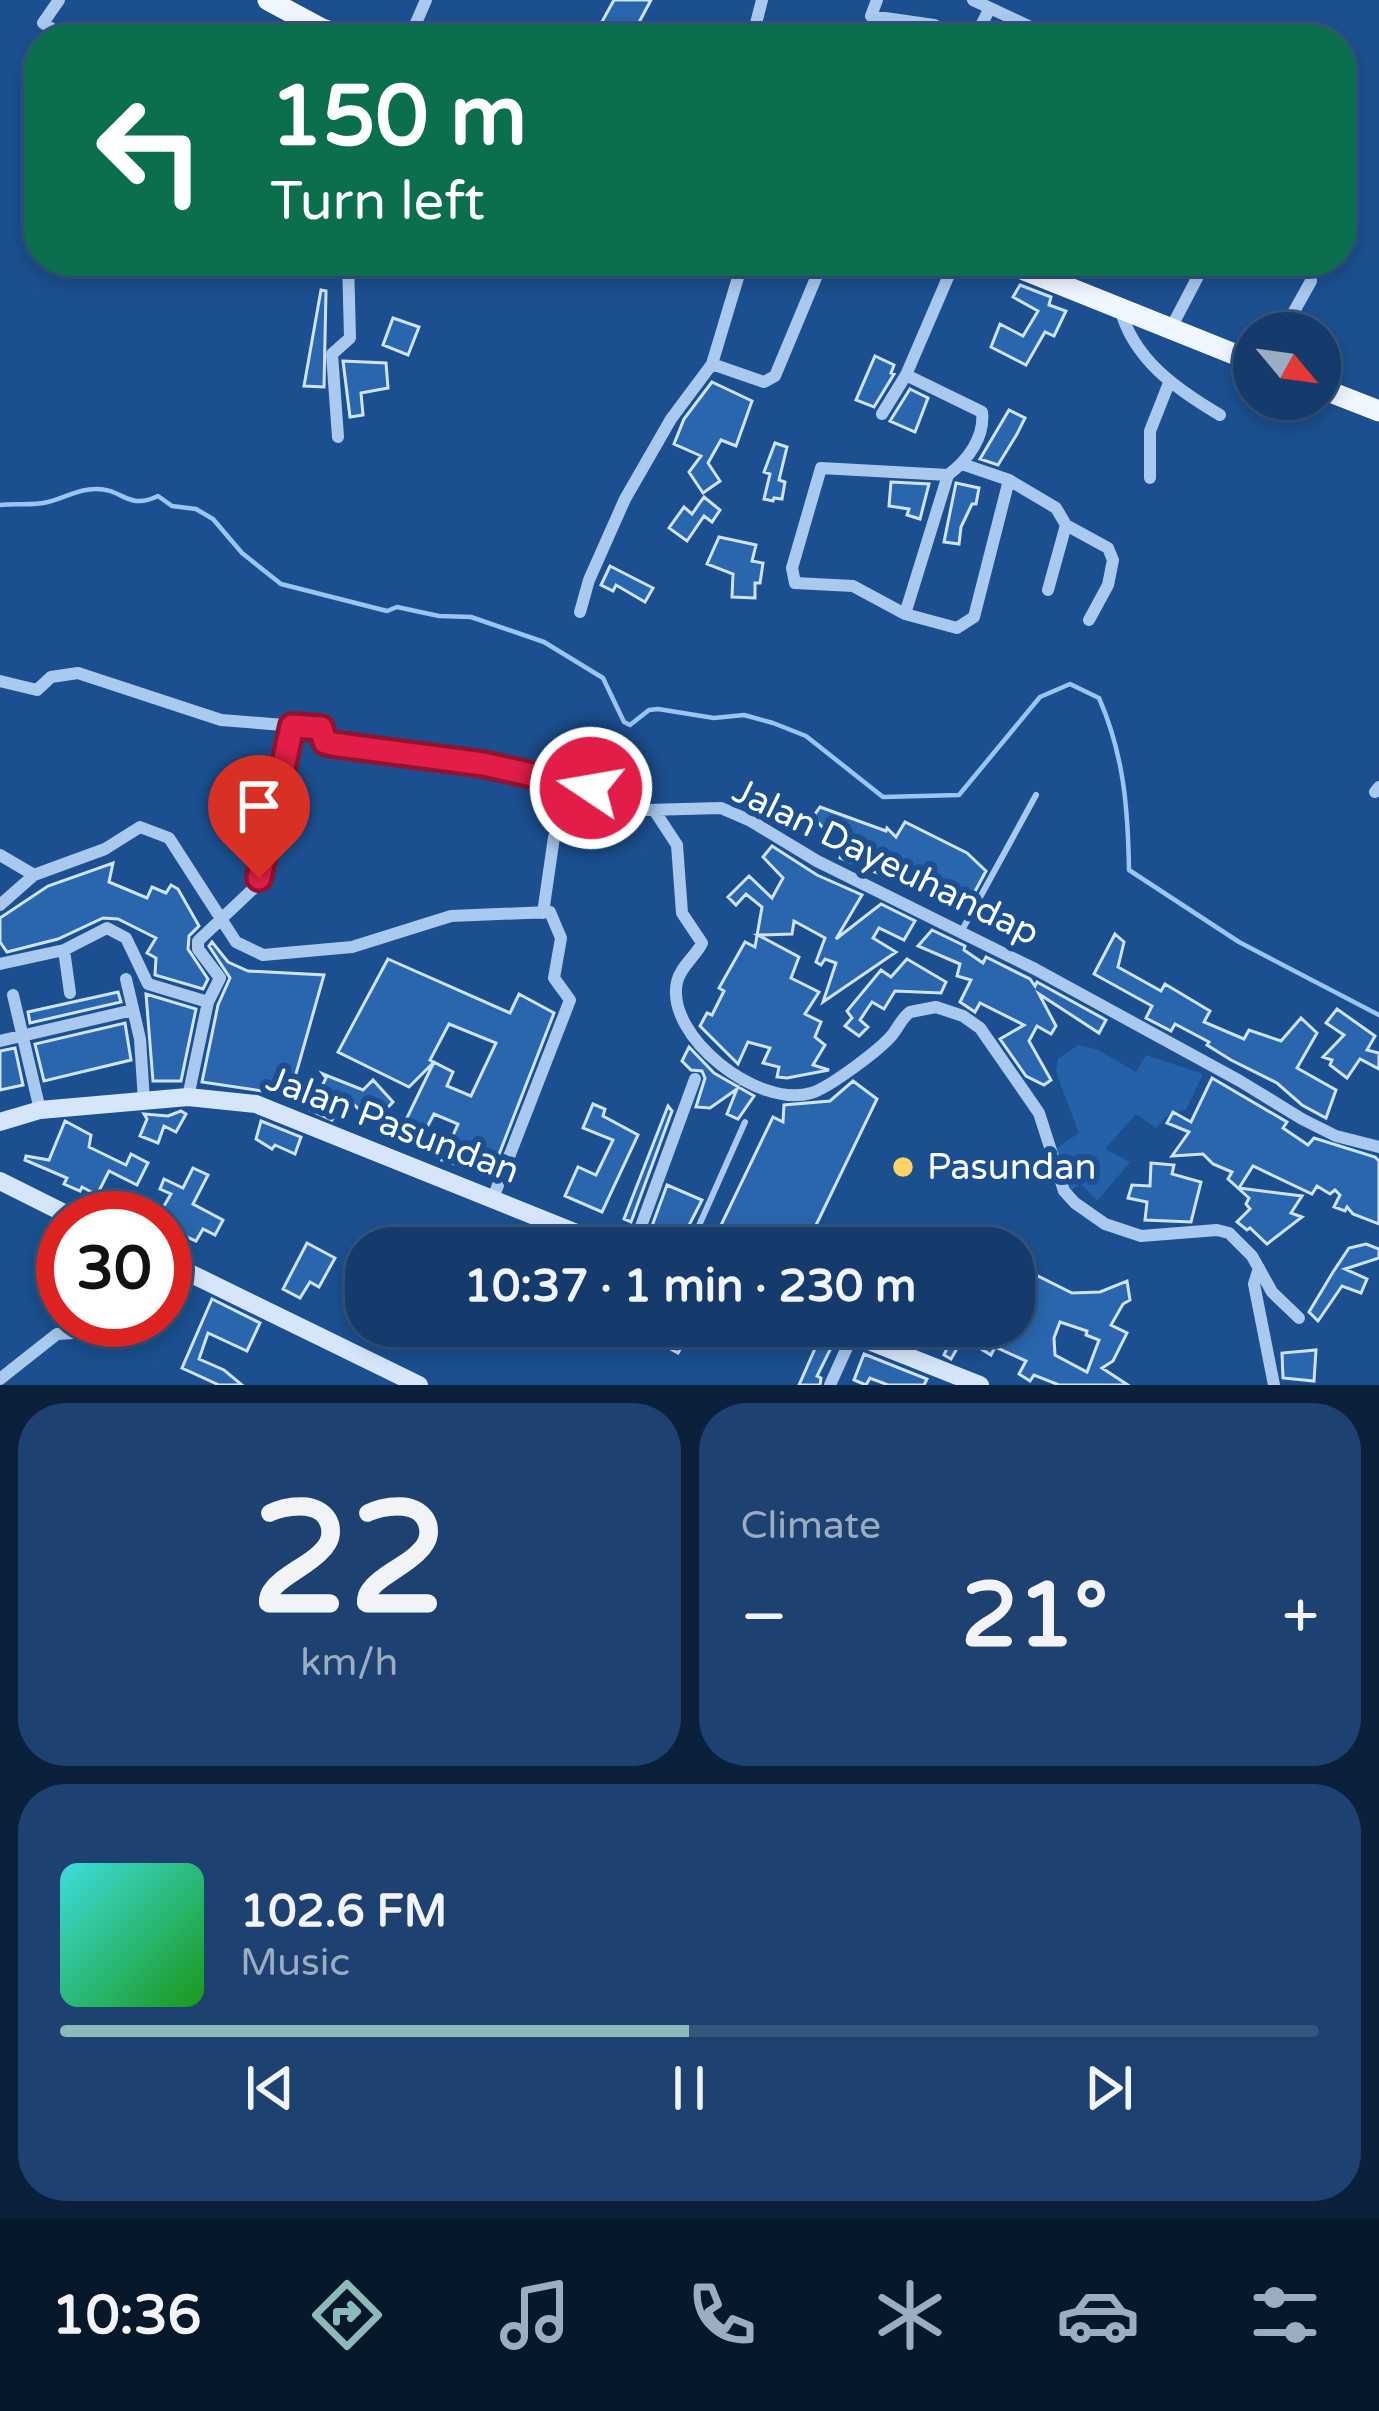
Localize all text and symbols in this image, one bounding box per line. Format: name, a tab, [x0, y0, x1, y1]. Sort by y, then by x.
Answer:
text: 150 m	[270, 67, 527, 168]
icon: left	[72, 72, 228, 228]
text: Turn left	[270, 169, 485, 234]
north arrow	[1233, 312, 1341, 420]
map controls	[1233, 312, 1341, 420]
position arrow	[528, 725, 654, 851]
pin	[208, 755, 310, 878]
street label: Jalan Dayeuhandap	[726, 769, 1046, 955]
icon: arrive	[226, 773, 292, 839]
street label: Jalan Pasundan	[261, 1057, 525, 1193]
place label: Pasundan	[927, 1146, 1097, 1189]
marker: Pasundan	[890, 1154, 916, 1180]
speed limit sign: 30	[36, 1191, 192, 1347]
text: 10:37 · 1 min · 230 m	[464, 1260, 916, 1314]
text: 22	[251, 1467, 447, 1655]
text: Climate	[741, 1502, 881, 1549]
text: 21°	[961, 1562, 1108, 1671]
text: −	[741, 1577, 788, 1657]
text: +	[1282, 1577, 1319, 1657]
text: km/h	[300, 1639, 398, 1686]
text: 102.6 FM	[240, 1885, 447, 1939]
text: Music	[240, 1939, 350, 1986]
icon: previous	[237, 2055, 303, 2121]
icon: pause	[656, 2055, 722, 2121]
icon: next	[1076, 2055, 1142, 2121]
icon: directions	[305, 2273, 389, 2357]
icon: music	[493, 2273, 577, 2357]
icon: phone	[680, 2273, 764, 2357]
icon: climate	[868, 2273, 952, 2357]
icon: car	[1056, 2273, 1140, 2357]
icon: filters	[1243, 2273, 1327, 2357]
text: 10:36	[52, 2283, 202, 2348]

